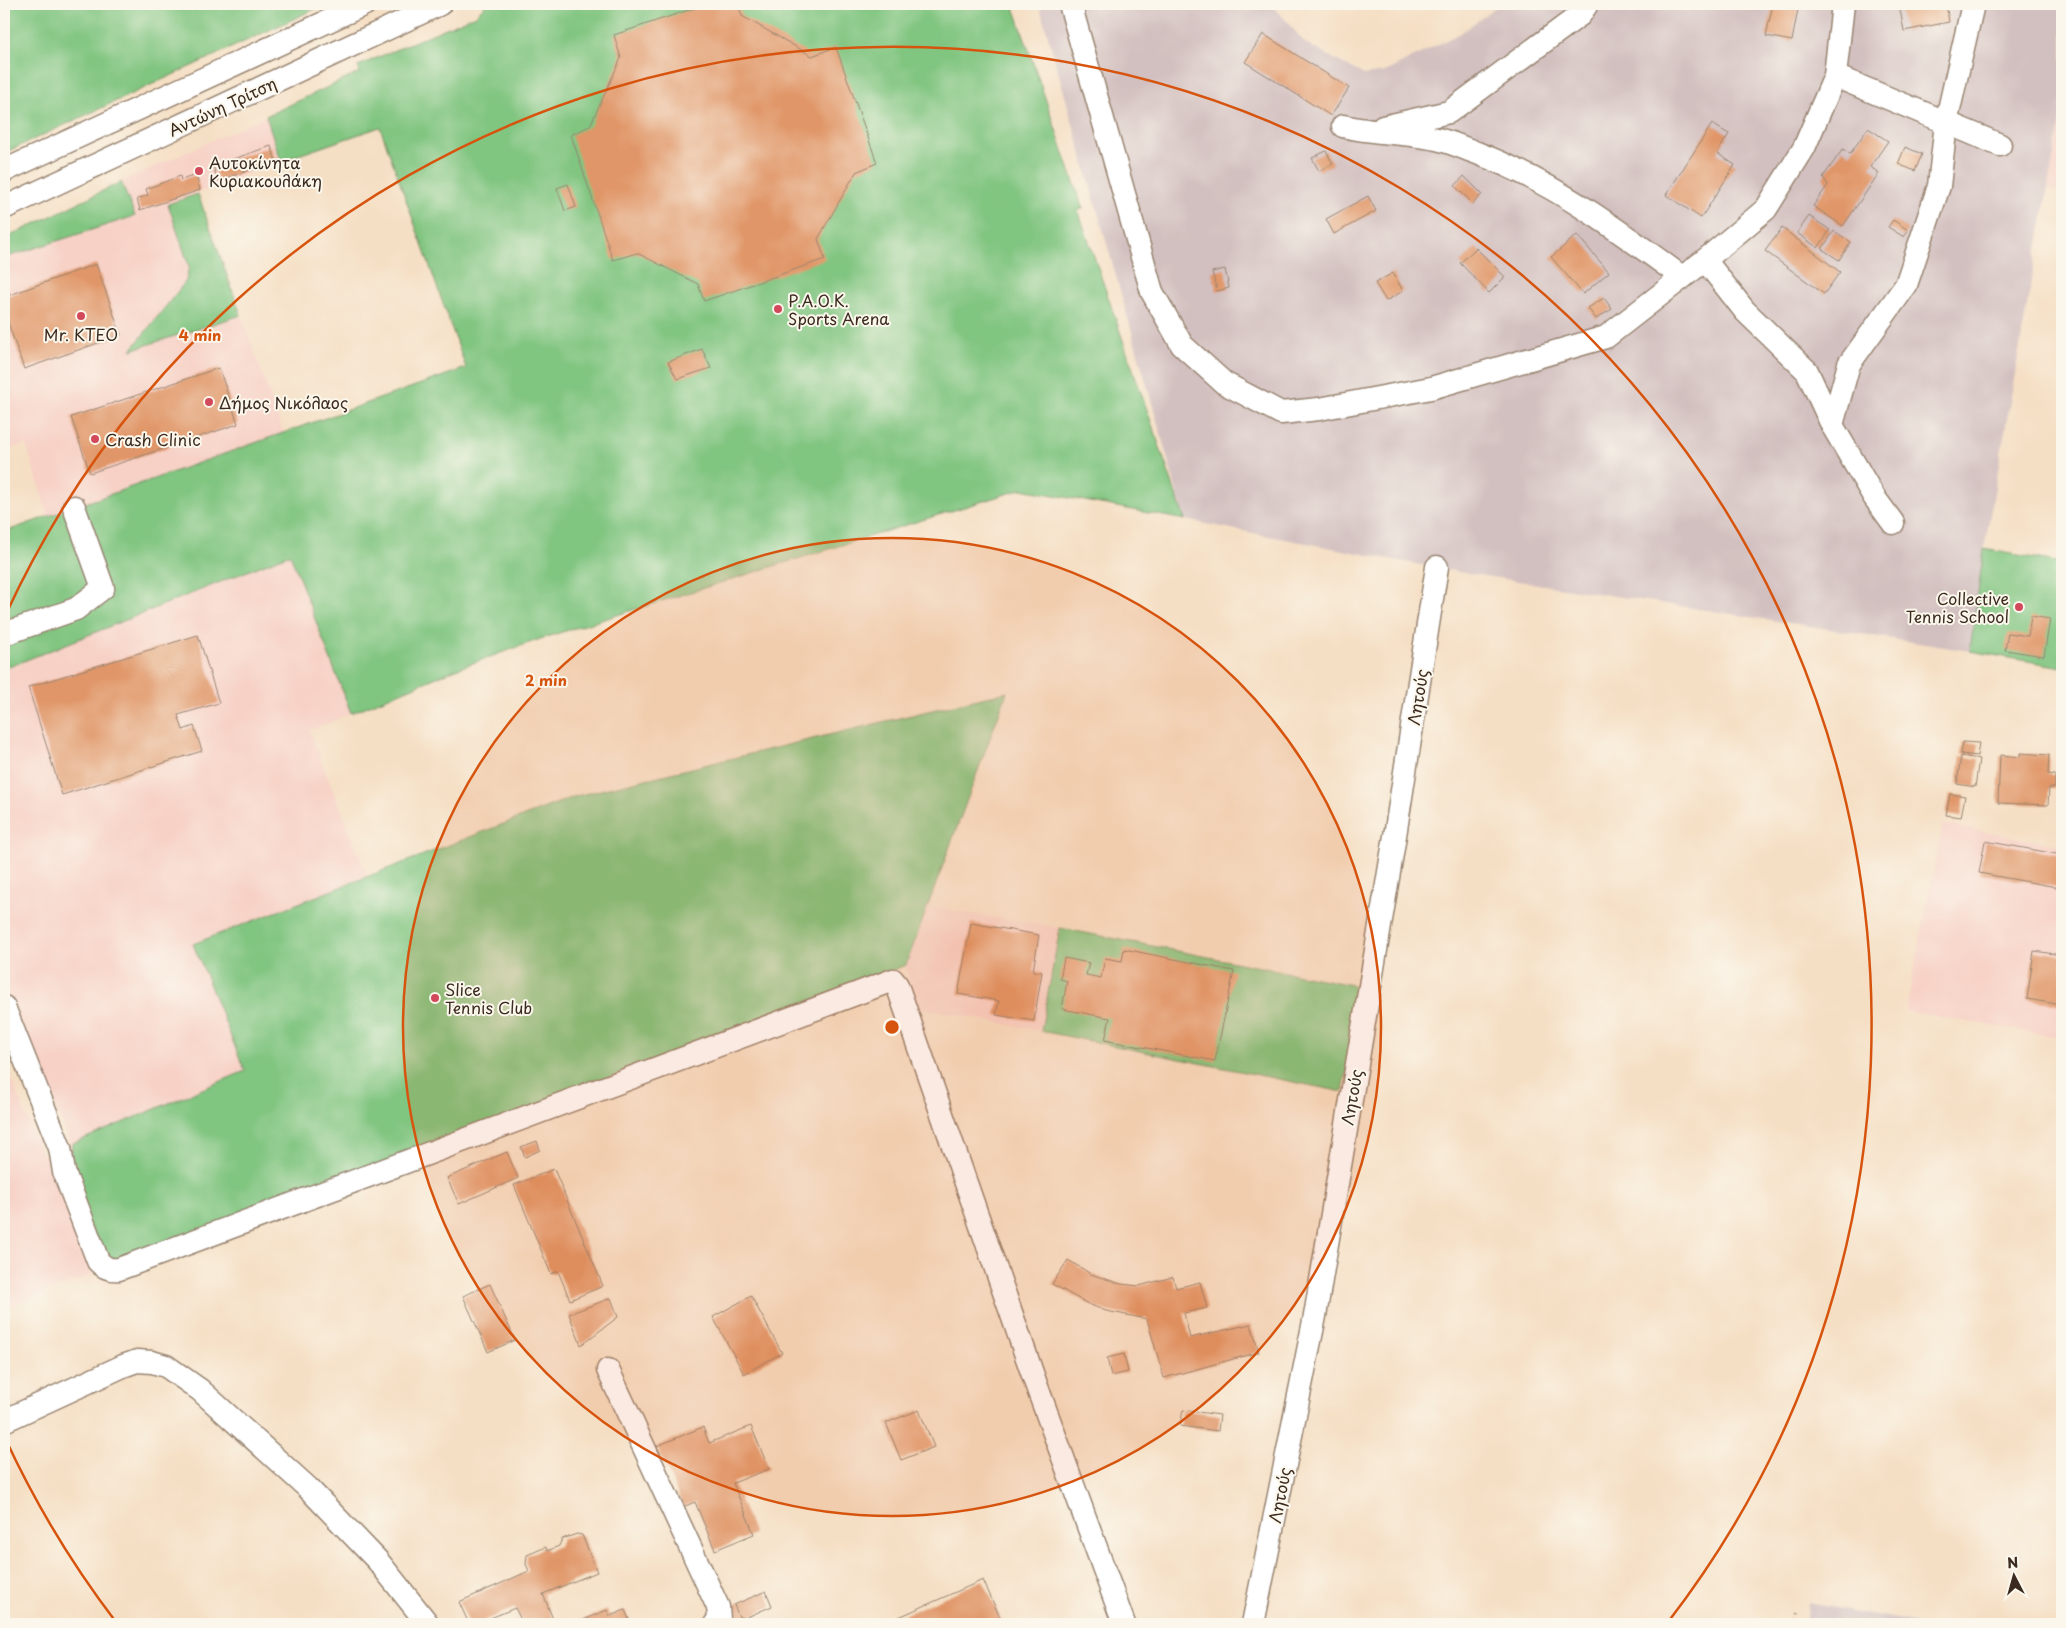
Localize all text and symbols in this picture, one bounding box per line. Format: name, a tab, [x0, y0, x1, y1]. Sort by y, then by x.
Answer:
street label: Αντώνη Τρίτση	[164, 70, 280, 142]
place label: Αυτοκίνητα Κυριακουλάκη	[209, 150, 322, 192]
marker: Αυτοκίνητα Κυριακουλάκη	[193, 165, 205, 177]
place label: P.A.O.K. Sports Arena	[788, 288, 889, 330]
marker: P.A.O.K. Sports Arena	[772, 303, 784, 315]
marker: Mr. KTEO	[75, 310, 87, 322]
place label: Mr. KTEO	[44, 322, 118, 346]
text: 4 min	[179, 323, 221, 346]
place label: Δήμος Νικόλαος	[219, 390, 348, 414]
marker: Δήμος Νικόλαος	[203, 396, 215, 408]
place label: Crash Clinic	[105, 427, 201, 451]
marker: Crash Clinic	[89, 433, 101, 445]
place label: Collective Tennis School	[1906, 586, 2009, 628]
marker: Collective Tennis School	[2013, 601, 2025, 613]
street label: Λητούς	[1401, 667, 1433, 727]
text: 2 min	[525, 668, 567, 691]
place label: Slice Tennis Club	[445, 977, 532, 1019]
marker: Slice Tennis Club	[429, 992, 441, 1004]
centre of rings	[883, 1018, 901, 1036]
street label: Λητούς	[1334, 1067, 1368, 1127]
street label: Λητούς	[1262, 1465, 1296, 1525]
north arrow	[1988, 1550, 2038, 1600]
text: N	[2006, 1552, 2019, 1574]

